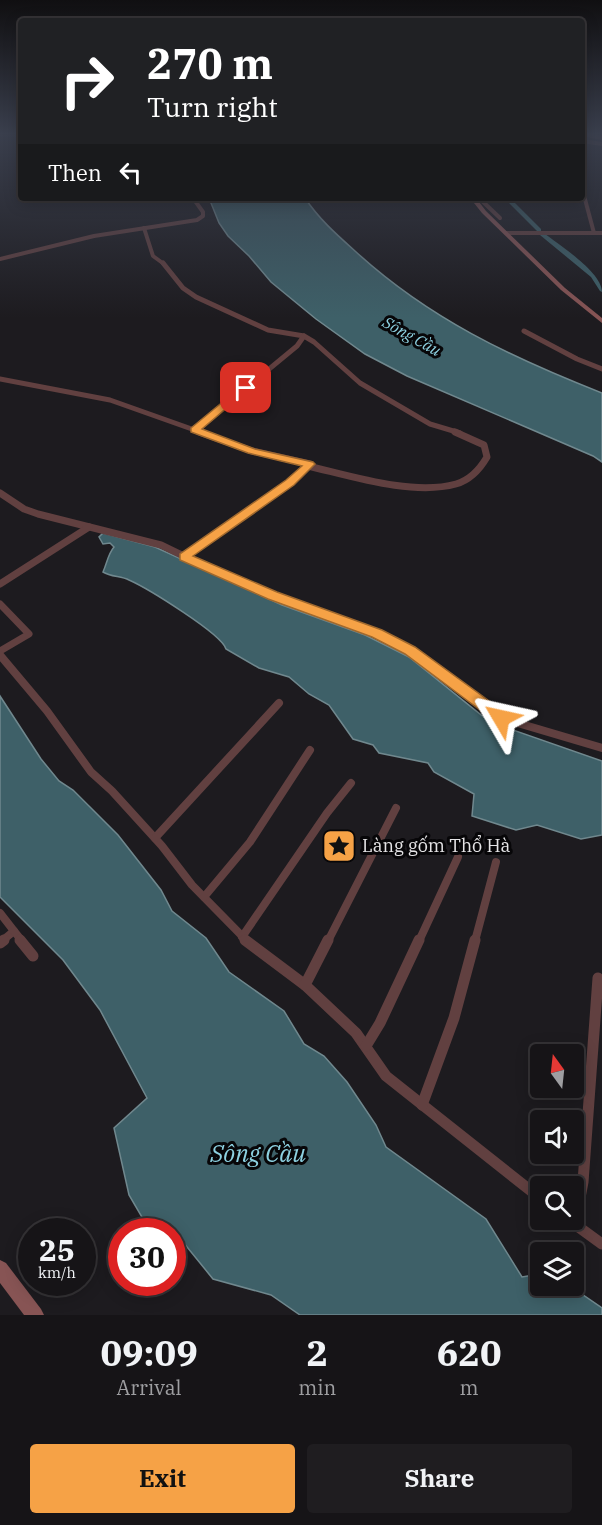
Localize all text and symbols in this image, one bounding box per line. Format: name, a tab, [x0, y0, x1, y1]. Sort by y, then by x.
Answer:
text: 270 m	[147, 36, 273, 91]
icon: right	[48, 42, 126, 120]
text: Turn right	[147, 89, 278, 124]
icon: left	[114, 156, 147, 189]
text: Then	[48, 158, 102, 187]
water label: Sông Cầu	[378, 311, 445, 360]
pin	[220, 362, 271, 413]
icon: arrive	[229, 371, 262, 404]
position arrow	[469, 686, 533, 750]
place icon: Làng gốm Thổ Hà	[321, 828, 357, 864]
place label: Làng gốm Thổ Hà	[362, 834, 511, 857]
north arrow	[530, 1044, 584, 1098]
map controls	[530, 1044, 584, 1296]
button: sound	[530, 1110, 584, 1164]
water label: Sông Cầu	[209, 1137, 306, 1169]
button: search	[530, 1176, 584, 1230]
speed limit sign: 30	[108, 1218, 186, 1296]
text: 25	[39, 1230, 75, 1269]
button: layers	[530, 1242, 584, 1296]
text: km/h	[38, 1263, 76, 1282]
text: 09:09	[100, 1329, 198, 1376]
text: 2	[306, 1329, 328, 1376]
text: 620	[437, 1329, 502, 1376]
text: Arrival	[117, 1374, 182, 1401]
text: min	[298, 1374, 336, 1401]
text: m	[460, 1374, 479, 1401]
button: Exit	[30, 1444, 295, 1513]
button: Share	[307, 1444, 572, 1513]

